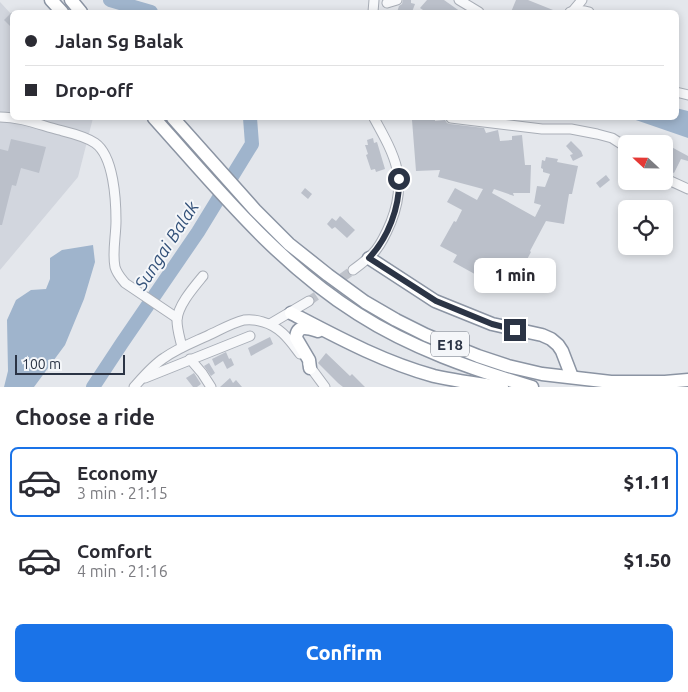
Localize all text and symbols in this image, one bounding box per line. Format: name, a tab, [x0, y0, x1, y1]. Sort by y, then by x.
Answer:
text: Jalan Sg Balak	[55, 30, 183, 52]
text: Drop-off	[55, 79, 133, 101]
north arrow	[618, 135, 672, 190]
map controls	[618, 135, 673, 255]
route start	[388, 168, 410, 190]
water label: Sungai Balak	[129, 196, 202, 294]
button: locate	[618, 200, 673, 255]
callout: 1 min	[474, 258, 556, 292]
text: 1 min	[495, 266, 535, 284]
route end	[504, 319, 526, 341]
road number: E18	[431, 332, 469, 356]
scale bar	[15, 352, 125, 375]
text: 100 m	[22, 356, 61, 372]
text: Choose a ride	[15, 404, 155, 429]
icon: car	[17, 460, 62, 505]
text: Economy	[77, 462, 158, 484]
text: $1.11	[623, 471, 671, 493]
text: 3 min · 21:15	[77, 484, 168, 502]
icon: car	[17, 538, 62, 583]
text: Comfort	[77, 540, 152, 562]
text: $1.50	[623, 549, 671, 571]
text: 4 min · 21:16	[77, 562, 168, 580]
button: Confirm	[15, 624, 673, 682]

